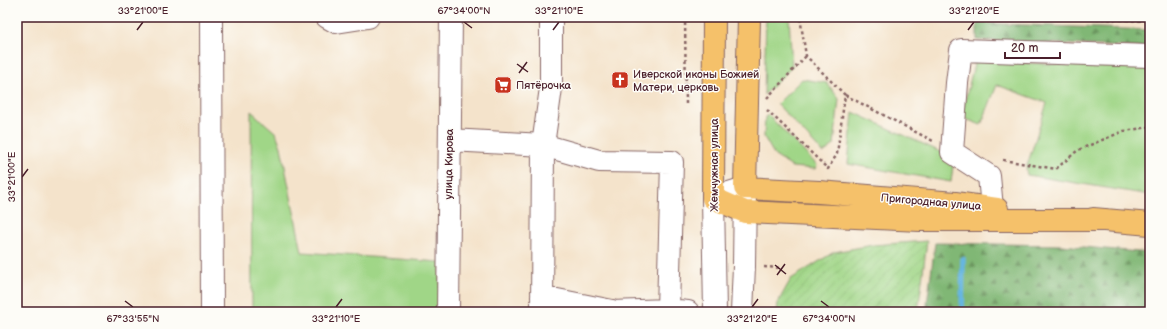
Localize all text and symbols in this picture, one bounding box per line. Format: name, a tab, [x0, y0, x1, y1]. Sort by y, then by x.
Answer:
text: 33°21'00"E	[118, 5, 169, 17]
text: 67°34'00"N	[437, 5, 491, 17]
text: 33°21'10"E	[535, 5, 584, 17]
text: 33°21'20"E	[949, 5, 1000, 17]
scale bar	[1005, 34, 1060, 60]
text: 20 m	[1011, 41, 1038, 56]
place label: Иверской иконы Божией Матери, церковь	[633, 68, 759, 94]
church icon: Иверской иконы Божией Матери, церковь	[610, 70, 630, 90]
supermarket icon: Пятёрочка	[493, 75, 513, 95]
place label: Пятёрочка	[516, 79, 572, 92]
street label: Жемчужная улица	[708, 118, 721, 212]
street label: улица Кирова	[442, 128, 456, 200]
text: 33°21'00"E	[6, 151, 18, 202]
street label: Пригородная улица	[880, 191, 982, 213]
text: 67°33'55"N	[107, 313, 159, 325]
text: 33°21'10"E	[312, 313, 361, 325]
text: 33°21'20"E	[727, 313, 778, 325]
text: 67°34'00"N	[802, 313, 856, 325]

